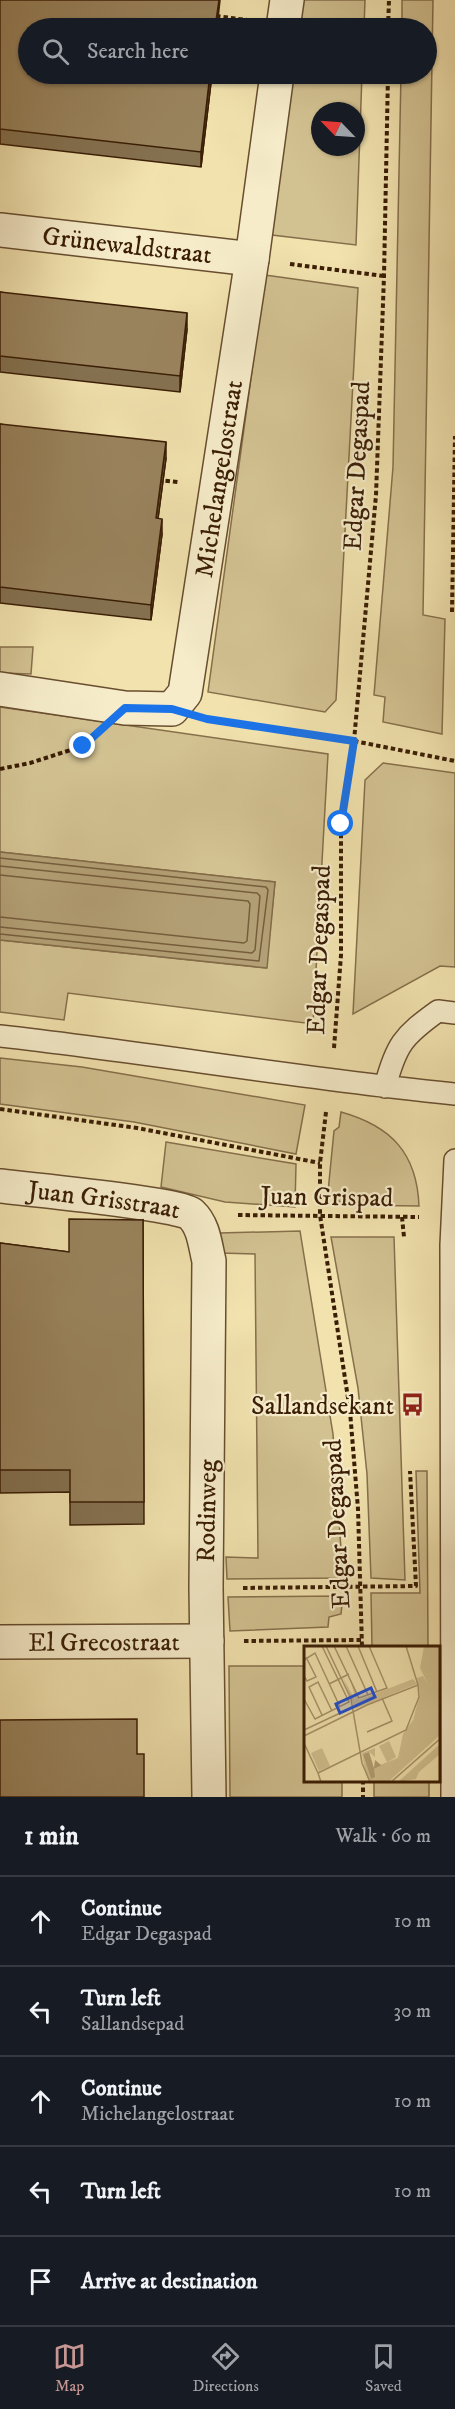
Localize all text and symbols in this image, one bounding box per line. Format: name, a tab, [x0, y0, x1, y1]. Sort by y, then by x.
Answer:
search box	[18, 18, 437, 84]
icon: search	[39, 35, 72, 68]
text: Search here	[87, 38, 189, 65]
north arrow	[311, 102, 365, 156]
street label: Grünewaldstraat	[41, 220, 213, 272]
street label: Michelangelostraat	[188, 378, 251, 580]
street label: Edgar Degaspad	[337, 380, 378, 552]
route end	[69, 732, 95, 758]
route start	[327, 810, 353, 836]
street label: Edgar Degaspad	[300, 865, 339, 1036]
street label: Juan Grisstraat	[24, 1174, 183, 1227]
street label: Juan Grispad	[258, 1180, 394, 1215]
place label: Sallandsekant	[251, 1390, 394, 1423]
bus stop icon: Sallandsekant	[399, 1392, 425, 1418]
street label: Edgar Degaspad	[317, 1438, 358, 1610]
street label: Rodinweg	[190, 1459, 225, 1563]
street label: El Grecostraat	[28, 1626, 180, 1660]
inset map	[304, 1646, 440, 1782]
text: 1 min	[24, 1820, 79, 1853]
text: Walk · 60 m	[336, 1824, 431, 1849]
text: Continue	[81, 1895, 162, 1922]
icon: ahead	[24, 1905, 57, 1938]
text: 10 m	[394, 1909, 431, 1934]
text: Edgar Degaspad	[81, 1922, 212, 1947]
text: Turn left	[81, 1985, 161, 2012]
icon: left	[24, 1995, 57, 2028]
text: 30 m	[393, 1999, 431, 2024]
text: Sallandsepad	[81, 2012, 184, 2037]
text: Continue	[81, 2075, 162, 2102]
icon: ahead	[24, 2085, 57, 2118]
text: 10 m	[394, 2089, 431, 2114]
text: Michelangelostraat	[81, 2102, 234, 2127]
icon: left	[24, 2175, 57, 2208]
text: Turn left	[81, 2178, 161, 2205]
text: 10 m	[394, 2179, 431, 2204]
icon: arrive	[24, 2265, 57, 2298]
text: Arrive at destination	[81, 2268, 258, 2295]
tab: Map	[53, 2340, 86, 2396]
tab: Directions	[192, 2340, 259, 2396]
tab: Saved	[365, 2340, 402, 2396]

